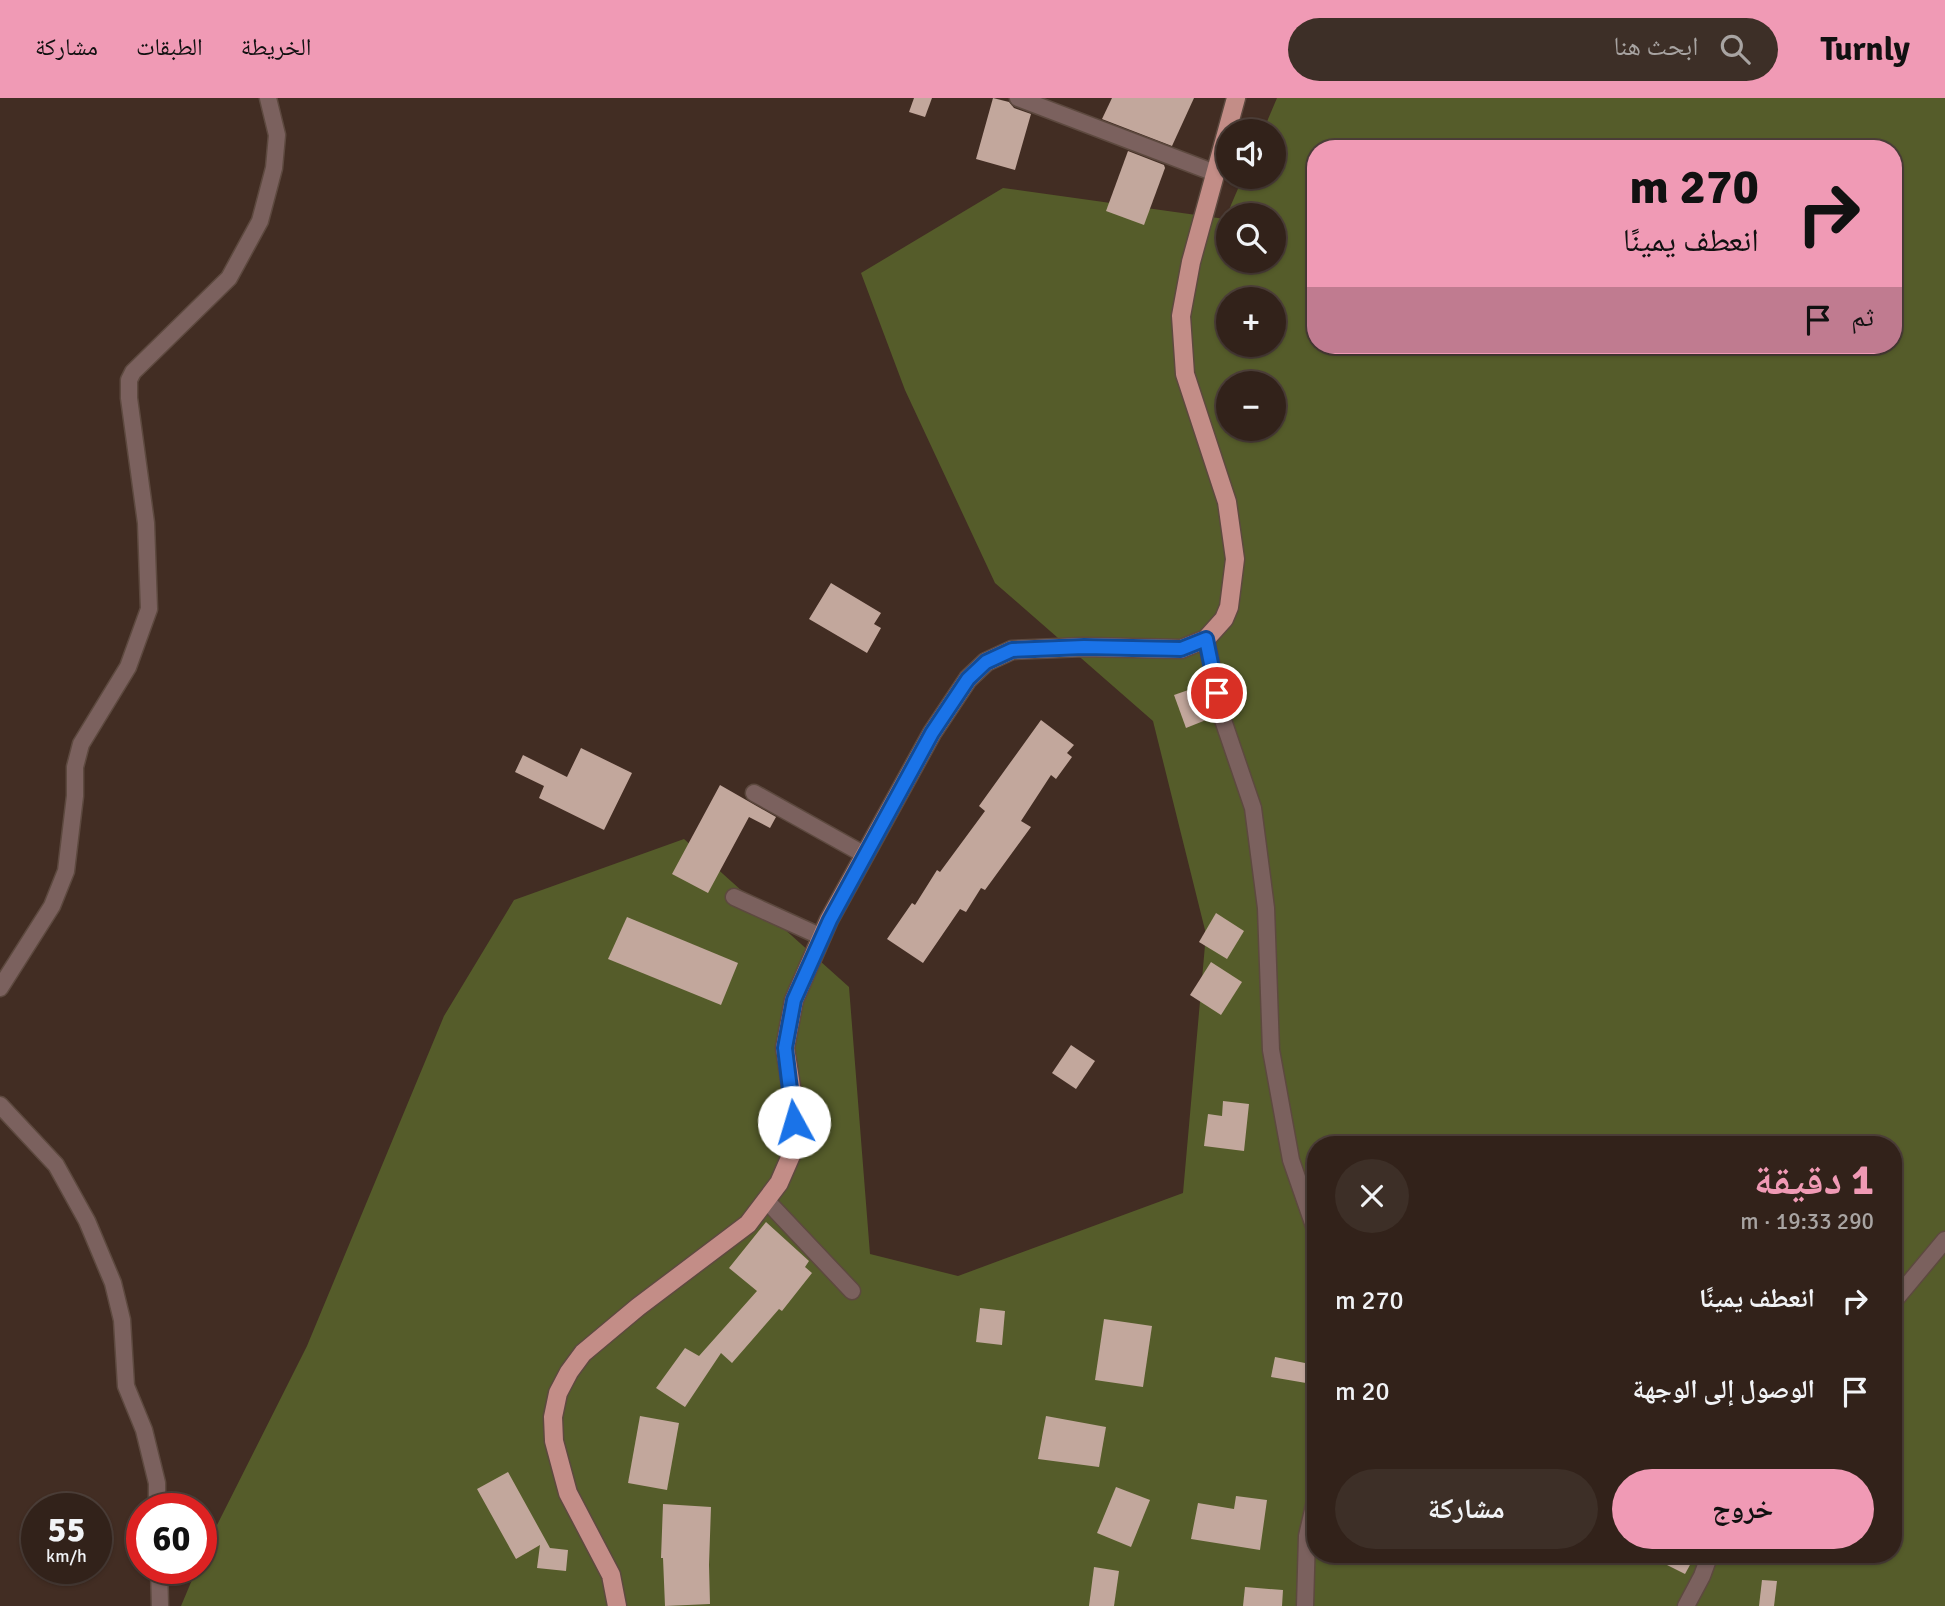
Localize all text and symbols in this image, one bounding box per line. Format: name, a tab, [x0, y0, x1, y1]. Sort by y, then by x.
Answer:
search box	[1288, 18, 1778, 81]
text: Turnly	[1820, 29, 1910, 70]
icon: search	[1716, 30, 1754, 68]
text: ابحث هنا	[1613, 31, 1698, 63]
text: مشاركة	[35, 32, 98, 62]
text: الطبقات	[136, 32, 203, 62]
text: الخريطة	[241, 32, 311, 62]
map controls	[1216, 119, 1286, 441]
button: sound	[1216, 119, 1286, 189]
text: 270 m	[1629, 157, 1759, 217]
icon: right	[1783, 168, 1874, 259]
button: search	[1216, 203, 1286, 273]
text: انعطف يمينًا	[1623, 221, 1759, 260]
button: +	[1216, 287, 1286, 357]
icon: arrive	[1799, 301, 1837, 339]
text: ثم	[1851, 302, 1874, 334]
button: −	[1216, 371, 1286, 441]
pin	[1187, 663, 1247, 723]
icon: arrive	[1198, 674, 1236, 712]
position arrow	[757, 1085, 831, 1159]
text: 1 دقيقة	[1754, 1155, 1874, 1206]
button: close	[1335, 1159, 1409, 1233]
text: 290 m · 19:33	[1740, 1207, 1874, 1236]
icon: right	[1836, 1282, 1874, 1320]
text: انعطف يمينًا	[1699, 1283, 1815, 1315]
text: 270 m	[1335, 1285, 1404, 1317]
icon: arrive	[1836, 1373, 1874, 1411]
text: الوصول إلى الوجهة	[1633, 1374, 1815, 1406]
text: 20 m	[1335, 1376, 1390, 1408]
button: مشاركة	[1335, 1469, 1598, 1549]
button: خروج	[1612, 1469, 1874, 1549]
speed limit sign: 60	[126, 1493, 217, 1584]
text: 55	[48, 1508, 85, 1551]
text: km/h	[46, 1545, 87, 1567]

